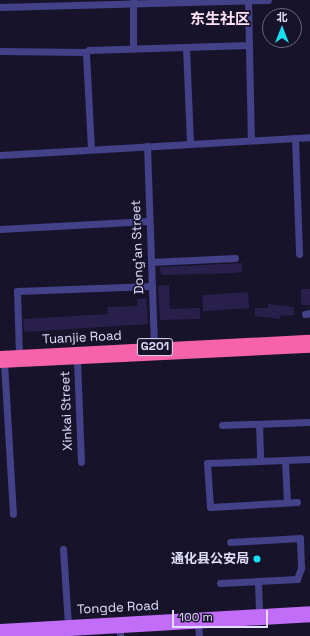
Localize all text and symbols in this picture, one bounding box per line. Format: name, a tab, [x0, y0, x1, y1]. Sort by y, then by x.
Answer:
north arrow	[262, 8, 302, 48]
district label: 东生社区	[190, 10, 250, 28]
text: 北	[277, 10, 288, 24]
street label: Dong'an Street	[129, 200, 147, 294]
street label: Tuanjie Road	[42, 328, 122, 348]
road number: G201	[136, 337, 174, 357]
street label: Xinkai Street	[58, 371, 76, 451]
place label: 通化县公安局	[171, 551, 249, 567]
marker: 通化县公安局	[252, 554, 262, 564]
street label: Tongde Road	[77, 598, 159, 618]
scale bar	[174, 602, 270, 628]
text: 100 m	[179, 609, 213, 625]

